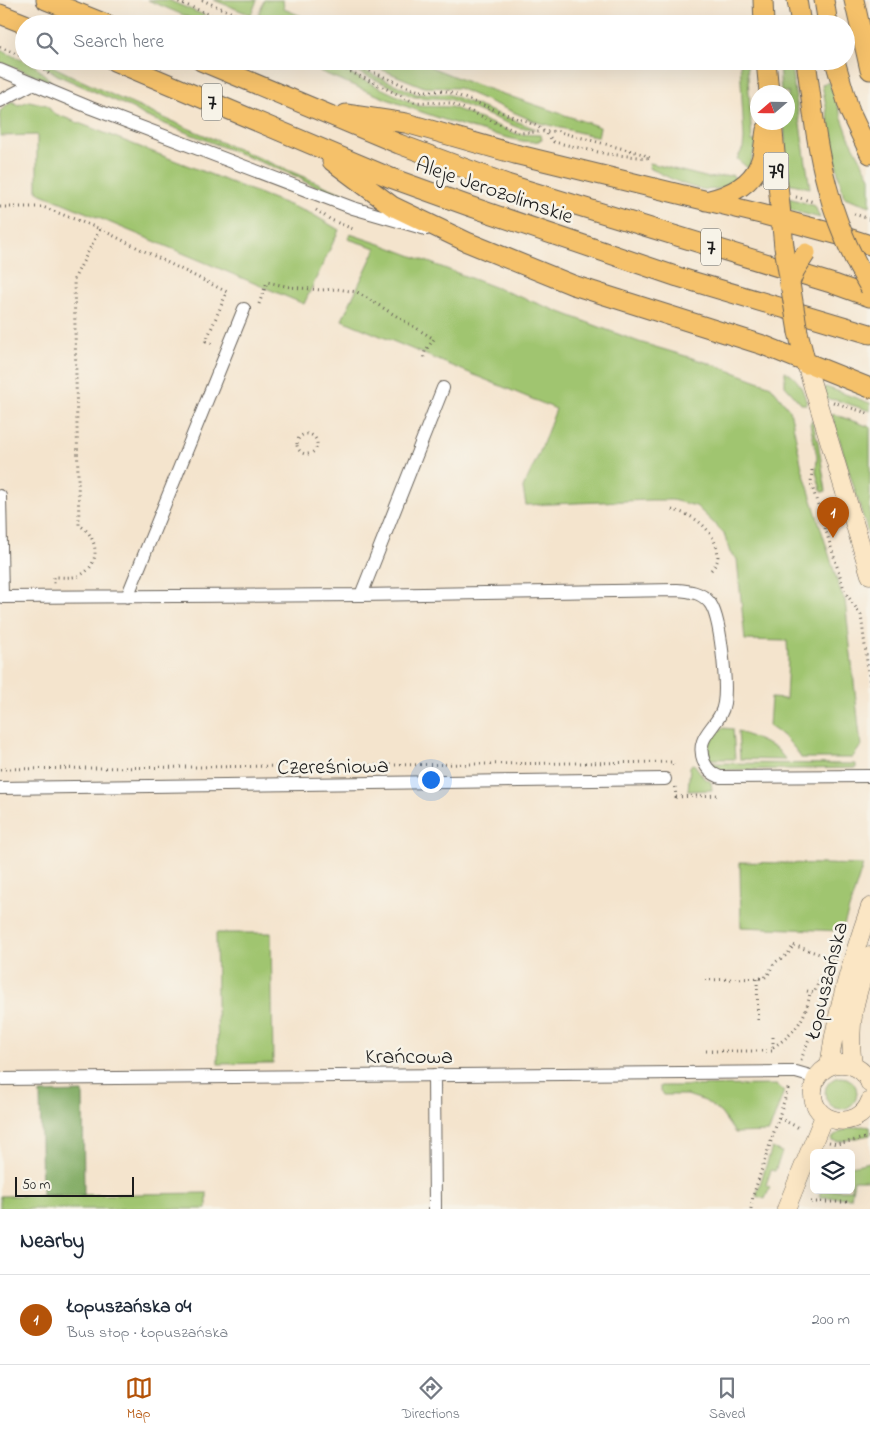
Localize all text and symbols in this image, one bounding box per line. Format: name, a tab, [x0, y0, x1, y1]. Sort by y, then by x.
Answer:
search box	[15, 15, 855, 70]
icon: search	[33, 29, 61, 57]
text: Search here	[73, 29, 164, 56]
road number: 7	[202, 84, 222, 120]
north arrow	[750, 85, 795, 130]
street label: Aleje Jerozolimskie	[411, 150, 577, 234]
road number: 79	[764, 153, 788, 190]
road number: 7	[701, 228, 721, 266]
pin: 1	[817, 497, 849, 538]
street label: Czereśniowa	[277, 751, 389, 785]
your location	[418, 767, 444, 793]
street label: Łopuszańska	[798, 919, 858, 1044]
street label: Krańcowa	[365, 1042, 453, 1074]
map controls	[810, 1149, 855, 1194]
button: layers	[810, 1149, 855, 1194]
scale bar	[15, 1174, 134, 1197]
text: 50 m	[22, 1175, 50, 1196]
text: Nearby	[20, 1227, 84, 1257]
text: Łopuszańska 04	[67, 1294, 191, 1321]
text: 1	[33, 1308, 39, 1332]
text: 200 m	[812, 1308, 850, 1332]
text: Bus stop · Łopuszańska	[67, 1321, 228, 1345]
tab: Map	[125, 1374, 153, 1425]
tab: Directions	[402, 1374, 460, 1425]
tab: Saved	[709, 1374, 745, 1425]

